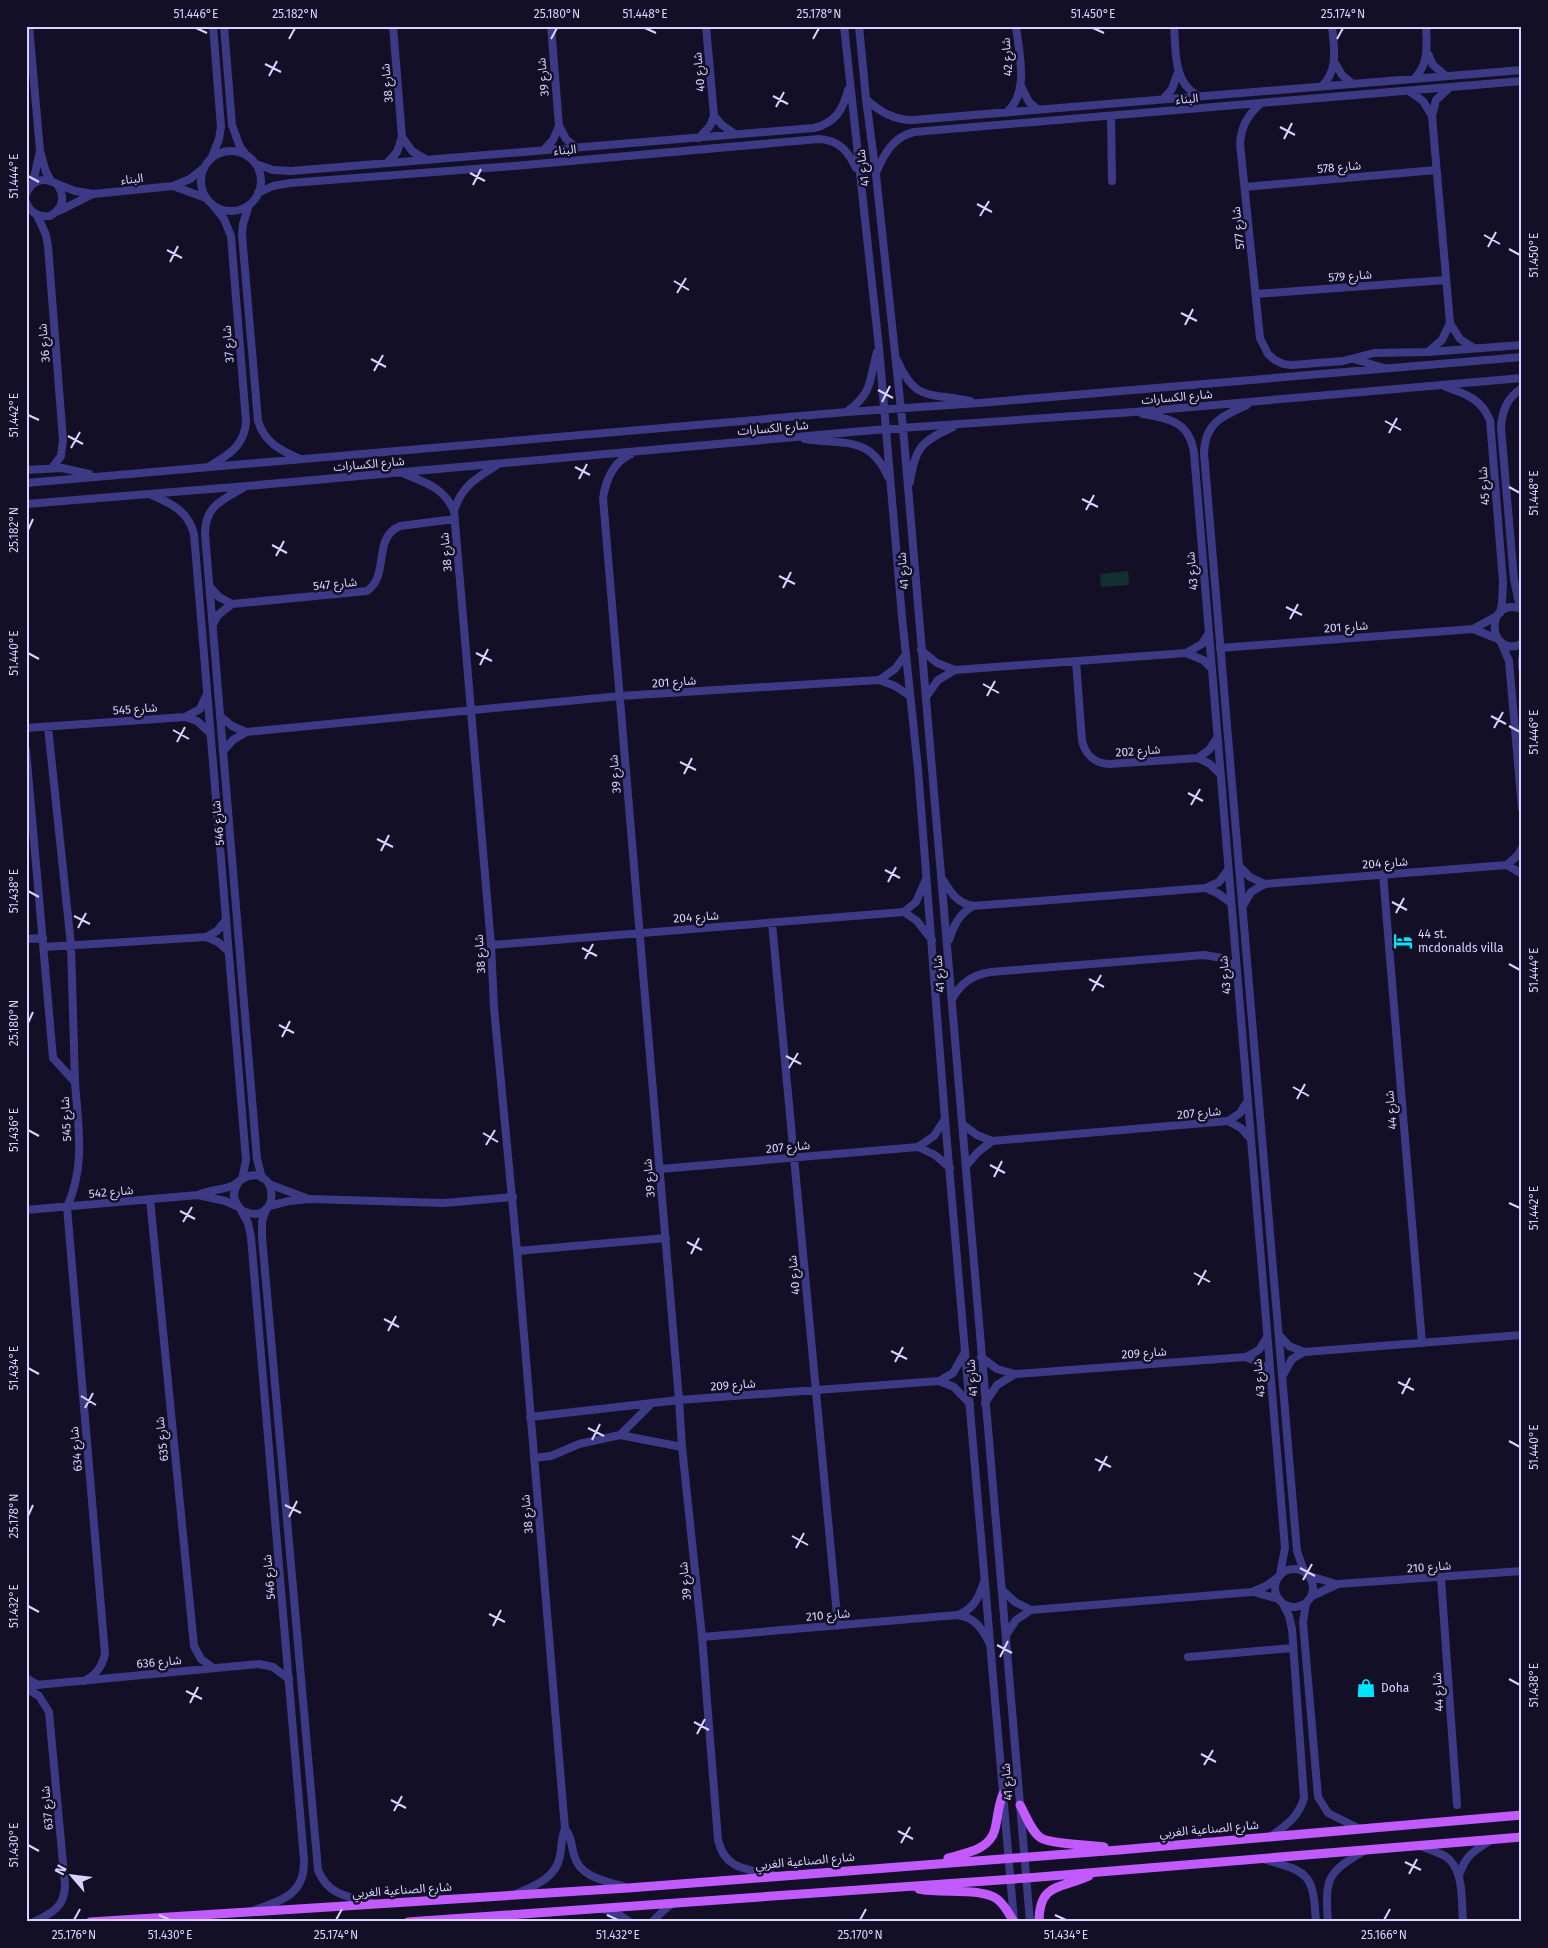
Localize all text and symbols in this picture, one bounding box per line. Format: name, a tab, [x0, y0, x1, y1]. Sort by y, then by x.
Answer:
text: 51.446°E	[174, 7, 218, 21]
text: 25.182°N	[272, 7, 318, 21]
text: 25.180°N	[534, 7, 580, 21]
text: 51.448°E	[622, 7, 668, 21]
text: 25.178°N	[796, 7, 842, 21]
text: 51.450°E	[1071, 7, 1115, 21]
text: 25.174°N	[1321, 7, 1365, 21]
street label: شارع 42	[999, 37, 1017, 77]
street label: شارع 40	[690, 51, 710, 92]
street label: شارع 39	[534, 57, 554, 97]
street label: شارع 38	[378, 63, 398, 103]
street label: البناء	[1175, 91, 1199, 107]
street label: البناء	[553, 142, 577, 158]
street label: شارع 41	[854, 148, 874, 187]
text: 51.444°E	[7, 154, 21, 198]
street label: شارع 578	[1316, 158, 1362, 178]
street label: البناء	[120, 171, 144, 187]
street label: شارع 577	[1229, 206, 1249, 250]
text: 51.450°E	[1527, 233, 1541, 277]
street label: شارع 579	[1328, 267, 1372, 287]
street label: شارع 36	[35, 323, 55, 363]
street label: شارع 37	[219, 324, 239, 363]
street label: شارع الكسارات	[1141, 387, 1213, 409]
text: 51.442°E	[7, 393, 21, 437]
street label: شارع الكسارات	[737, 418, 809, 440]
street label: شارع الكسارات	[333, 454, 405, 476]
street label: شارع 45	[1476, 466, 1494, 506]
text: 51.448°E	[1527, 470, 1541, 516]
text: 25.182°N	[7, 507, 21, 553]
street label: شارع 38	[437, 532, 457, 572]
street label: شارع 43	[1183, 551, 1203, 591]
street label: شارع 41	[894, 552, 914, 590]
street label: شارع 547	[312, 575, 358, 595]
street label: شارع 201	[1324, 618, 1369, 638]
text: 51.440°E	[7, 630, 21, 676]
street label: شارع 201	[652, 673, 697, 693]
street label: شارع 545	[112, 700, 158, 720]
text: 51.446°E	[1527, 710, 1541, 754]
street label: شارع 202	[1115, 742, 1161, 762]
street label: شارع 39	[606, 754, 626, 794]
street label: شارع 546	[209, 800, 229, 846]
street label: شارع 204	[1362, 854, 1408, 874]
text: 51.438°E	[7, 869, 21, 913]
street label: شارع 204	[673, 908, 719, 928]
place label: 44 st. mcdonalds villa	[1418, 927, 1504, 955]
hotel icon: 44 st. mcdonalds villa	[1392, 930, 1414, 952]
street label: شارع 38	[472, 934, 490, 974]
text: 51.444°E	[1527, 948, 1541, 992]
street label: شارع 41	[930, 955, 950, 993]
street label: شارع 43	[1216, 955, 1236, 995]
text: 25.180°N	[7, 1000, 21, 1046]
street label: شارع 44	[1382, 1090, 1402, 1130]
street label: شارع 545	[58, 1096, 76, 1142]
street label: شارع 207	[1176, 1104, 1222, 1124]
text: 51.436°E	[7, 1108, 21, 1152]
street label: شارع 207	[765, 1138, 811, 1158]
street label: شارع 39	[640, 1158, 660, 1198]
street label: شارع 542	[88, 1183, 134, 1203]
text: 51.442°E	[1527, 1186, 1541, 1230]
street label: شارع 40	[785, 1254, 805, 1295]
street label: شارع 209	[1121, 1344, 1167, 1364]
text: 51.434°E	[7, 1346, 21, 1390]
street label: شارع 43	[1250, 1358, 1270, 1398]
street label: شارع 41	[963, 1359, 983, 1397]
street label: شارع 209	[710, 1376, 756, 1396]
street label: شارع 635	[153, 1416, 173, 1462]
text: 51.440°E	[1527, 1424, 1541, 1470]
street label: شارع 634	[67, 1426, 87, 1472]
text: 25.178°N	[7, 1493, 21, 1539]
street label: شارع 38	[518, 1494, 538, 1534]
street label: شارع 546	[260, 1554, 280, 1600]
street label: شارع 210	[1407, 1558, 1452, 1578]
street label: شارع 39	[676, 1561, 696, 1601]
text: 51.432°E	[7, 1584, 21, 1628]
street label: شارع 210	[805, 1606, 851, 1626]
street label: شارع 636	[136, 1653, 182, 1673]
text: 51.438°E	[1527, 1663, 1541, 1707]
street label: شارع 44	[1430, 1672, 1448, 1712]
shop icon: Doha	[1355, 1677, 1377, 1699]
place label: Doha	[1381, 1681, 1409, 1695]
street label: شارع 41	[998, 1763, 1018, 1801]
street label: شارع 637	[38, 1785, 58, 1831]
street label: شارع الصناعية الغربي	[1159, 1818, 1260, 1843]
text: 51.430°E	[7, 1823, 21, 1867]
north arrow	[48, 1850, 98, 1900]
street label: شارع الصناعية الغربي	[755, 1850, 856, 1875]
text: N	[51, 1862, 71, 1878]
street label: شارع الصناعية الغربي	[352, 1880, 452, 1903]
text: 25.176°N	[52, 1928, 96, 1942]
text: 51.430°E	[148, 1928, 192, 1942]
text: 25.174°N	[314, 1928, 358, 1942]
text: 51.432°E	[596, 1928, 640, 1942]
text: 25.170°N	[837, 1928, 883, 1942]
text: 51.434°E	[1044, 1928, 1088, 1942]
text: 25.166°N	[1361, 1928, 1407, 1942]

